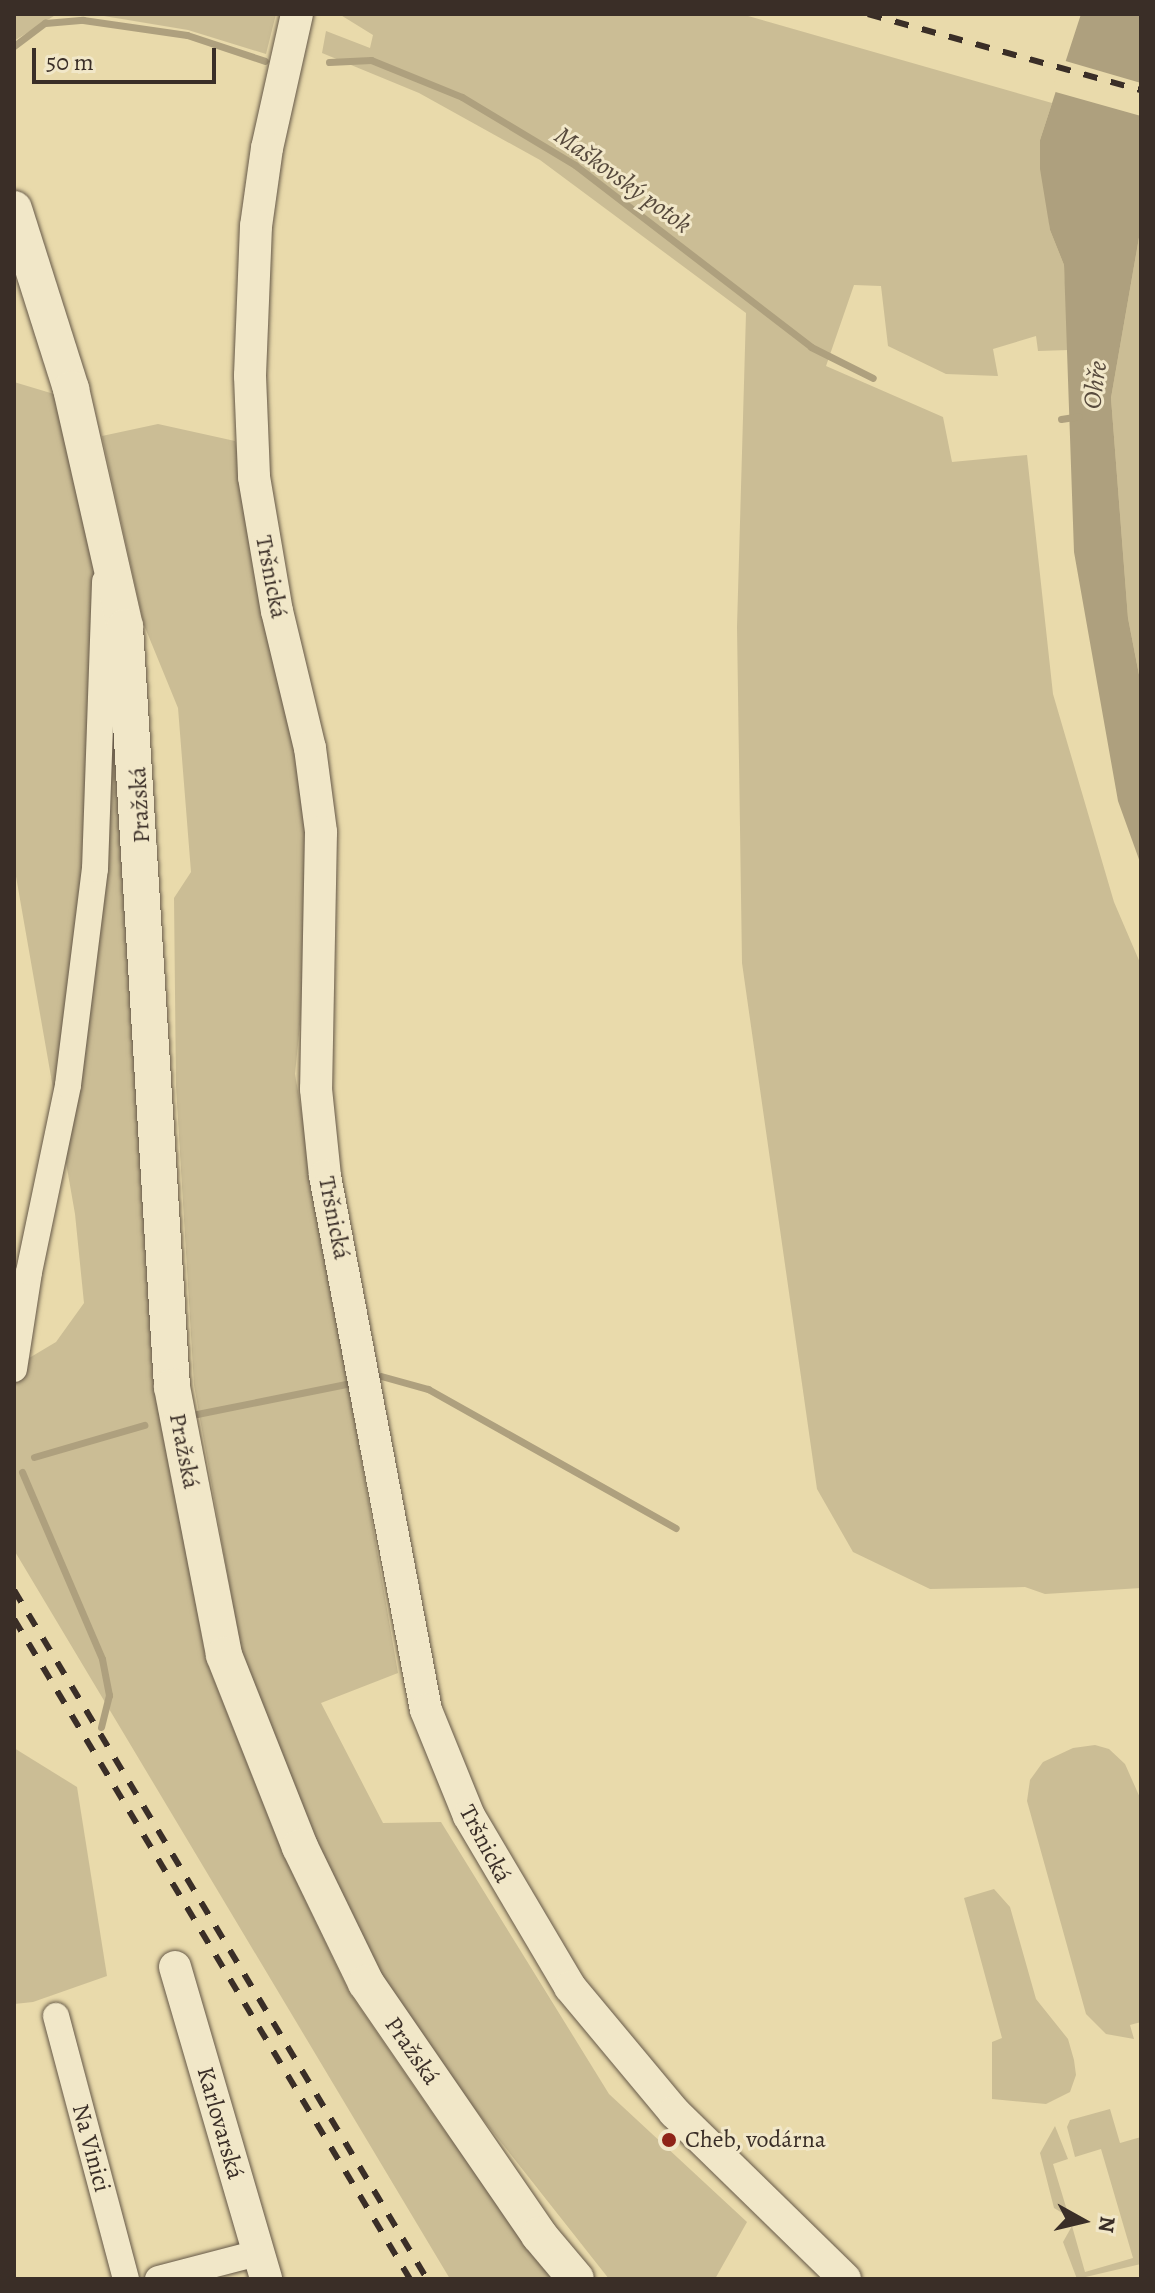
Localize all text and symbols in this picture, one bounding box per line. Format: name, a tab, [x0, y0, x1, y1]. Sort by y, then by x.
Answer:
scale bar	[36, 32, 220, 82]
text: 50 m	[46, 46, 94, 78]
water label: Maškovský potok	[548, 120, 698, 240]
water label: Ohře	[1076, 359, 1114, 411]
street label: Tršnická	[249, 533, 293, 621]
street label: Pražská	[124, 766, 156, 844]
street label: Tršnická	[312, 1174, 356, 1262]
street label: Pražská	[163, 1411, 205, 1491]
street label: Tršnická	[453, 1800, 517, 1888]
street label: Pražská	[378, 2011, 446, 2091]
street label: Karlovarská	[190, 2063, 250, 2183]
street label: Na Vinici	[65, 2101, 117, 2195]
place label: Cheb, vodárna	[685, 2126, 826, 2154]
marker: Cheb, vodárna	[660, 2131, 678, 2149]
north arrow	[1043, 2181, 1123, 2261]
text: N	[1091, 2214, 1123, 2234]

